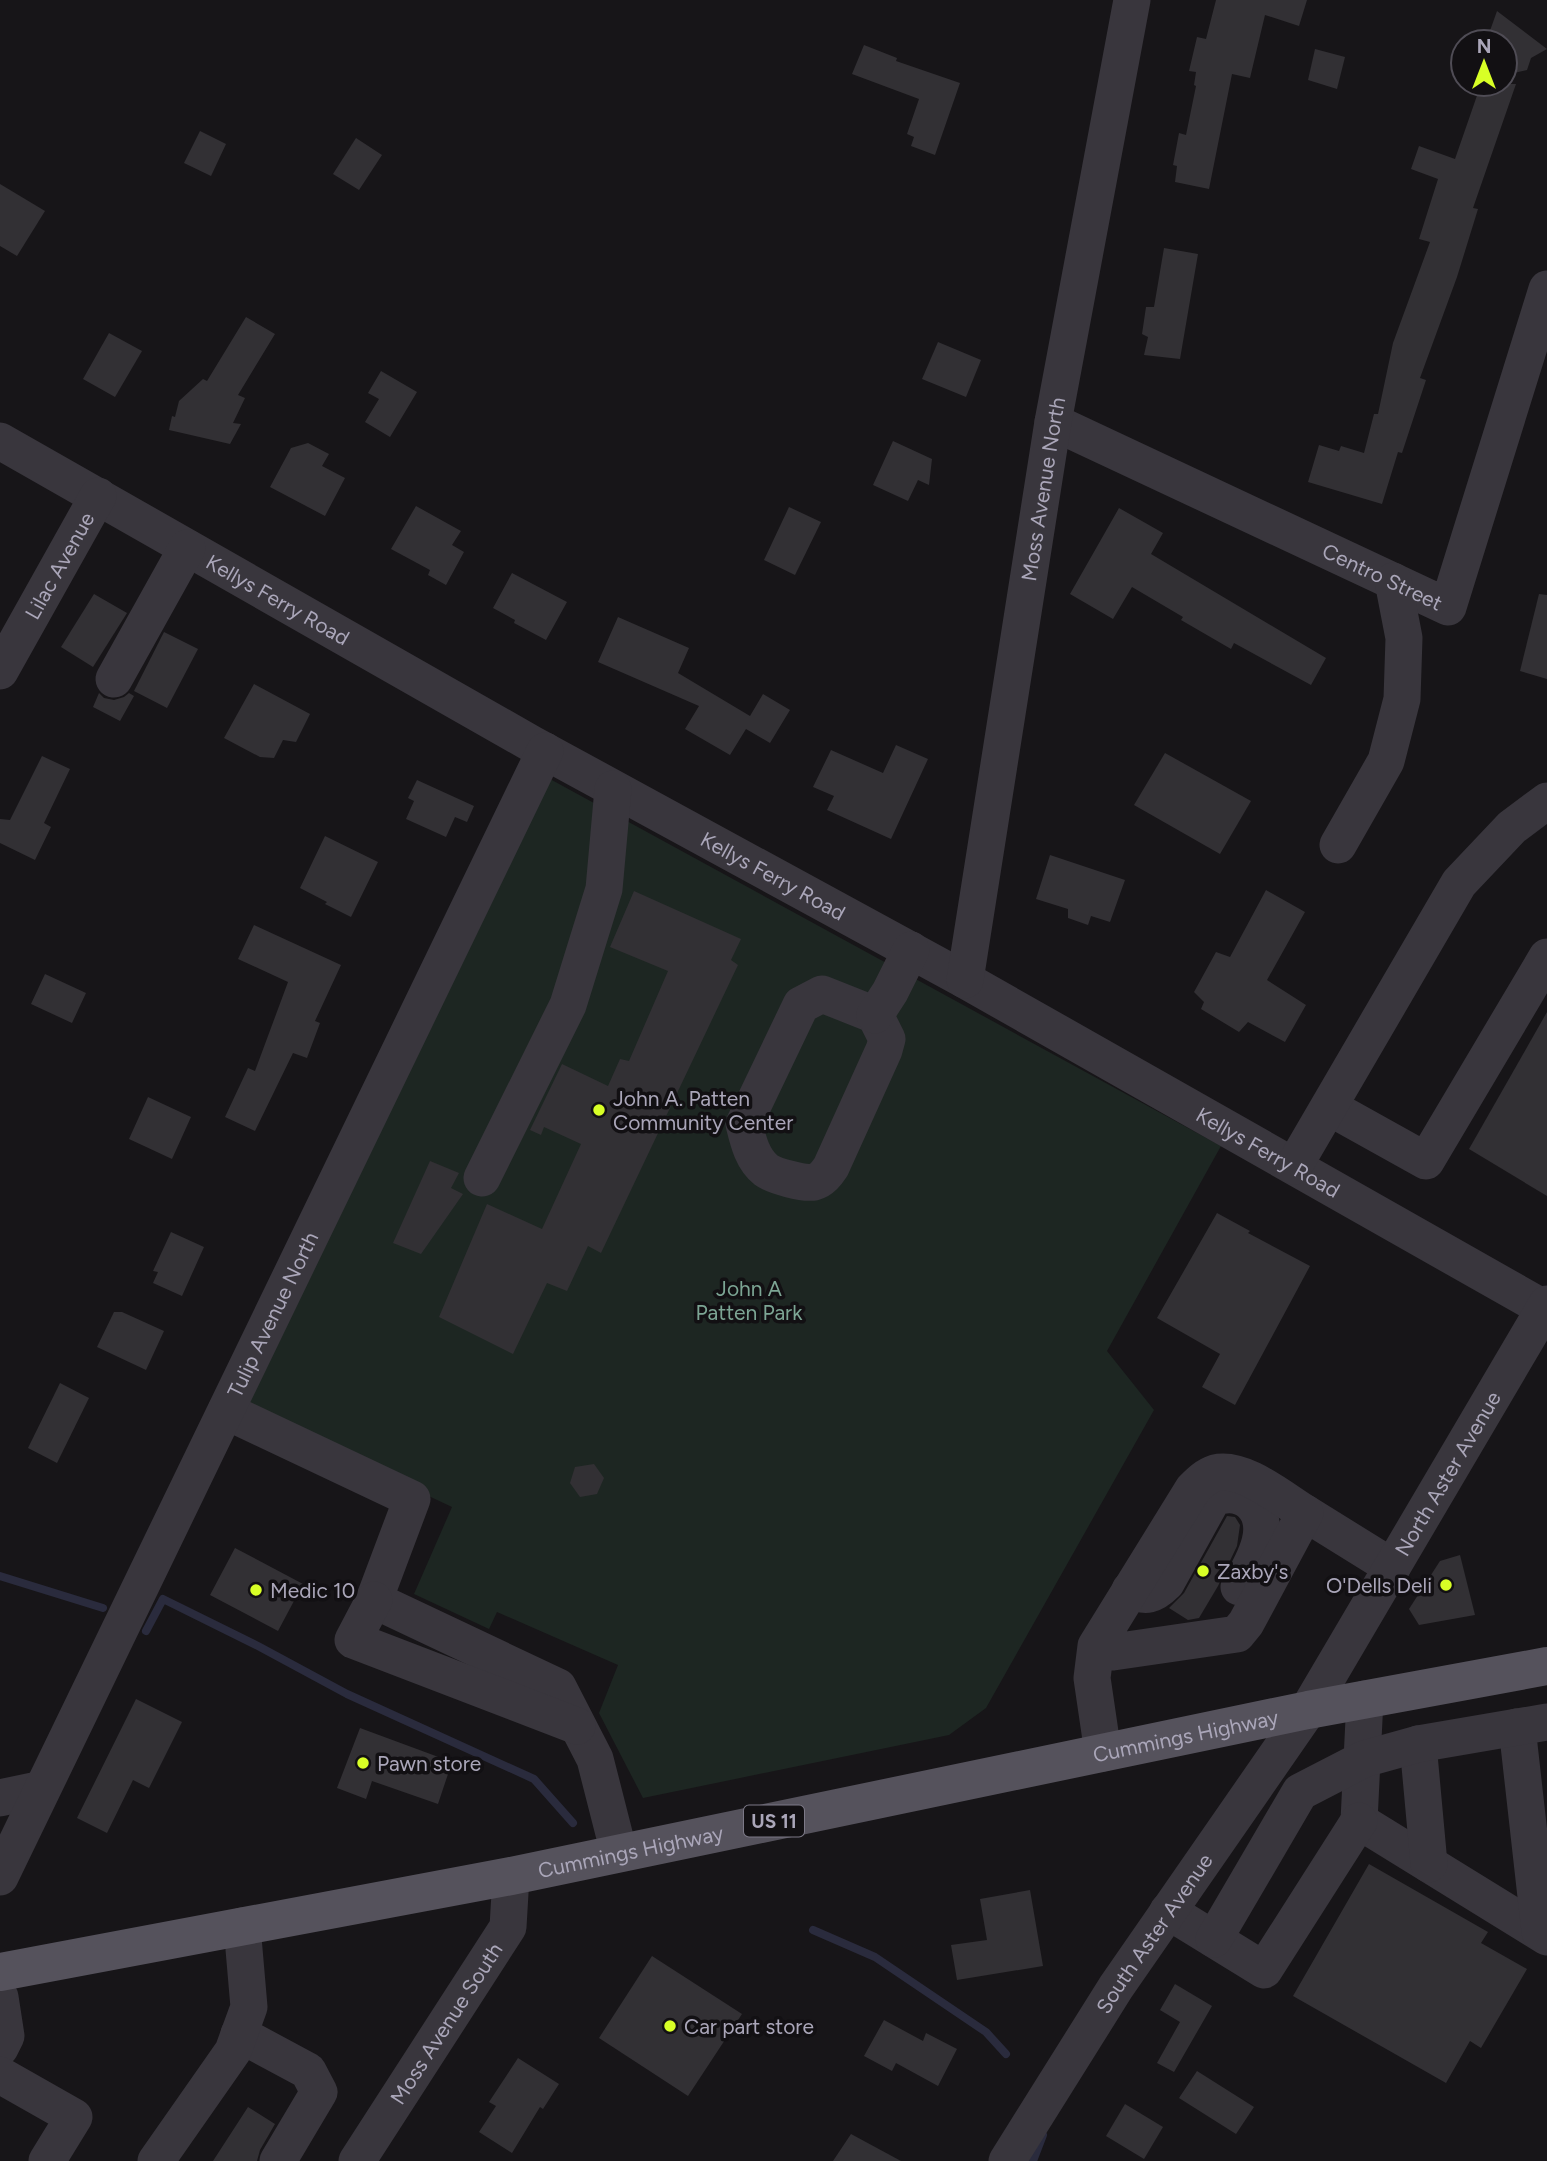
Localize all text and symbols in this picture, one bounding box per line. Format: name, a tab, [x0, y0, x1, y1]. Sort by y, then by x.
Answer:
north arrow	[1449, 28, 1519, 98]
text: N	[1477, 35, 1491, 58]
street label: Moss Avenue North	[1016, 395, 1070, 583]
street label: Lilac Avenue	[19, 508, 99, 623]
street label: Centro Street	[1319, 538, 1447, 615]
street label: Kellys Ferry Road	[202, 549, 354, 650]
street label: Kellys Ferry Road	[697, 826, 850, 925]
place label: John A. Patten Community Center	[613, 1086, 793, 1135]
street label: Kellys Ferry Road	[1192, 1101, 1344, 1203]
marker: John A. Patten Community Center	[591, 1102, 607, 1118]
street label: Tulip Avenue North	[222, 1228, 323, 1401]
park label: John A Patten Park	[696, 1276, 803, 1325]
street label: North Aster Avenue	[1389, 1386, 1506, 1560]
place label: Zaxby's	[1217, 1559, 1288, 1584]
marker: Zaxby's	[1195, 1563, 1211, 1579]
place label: O'Dells Deli	[1326, 1573, 1432, 1598]
marker: O'Dells Deli	[1438, 1577, 1454, 1593]
place label: Medic 10	[270, 1578, 355, 1603]
marker: Medic 10	[248, 1582, 264, 1598]
street label: Cummings Highway	[1091, 1704, 1281, 1767]
place label: Pawn store	[377, 1751, 481, 1776]
marker: Pawn store	[355, 1755, 371, 1771]
road number: US 11	[744, 1806, 804, 1837]
street label: Cummings Highway	[535, 1820, 726, 1883]
street label: South Aster Avenue	[1090, 1848, 1217, 2018]
street label: Moss Avenue South	[385, 1938, 507, 2109]
place label: Car part store	[684, 2014, 814, 2039]
marker: Car part store	[662, 2018, 678, 2034]

